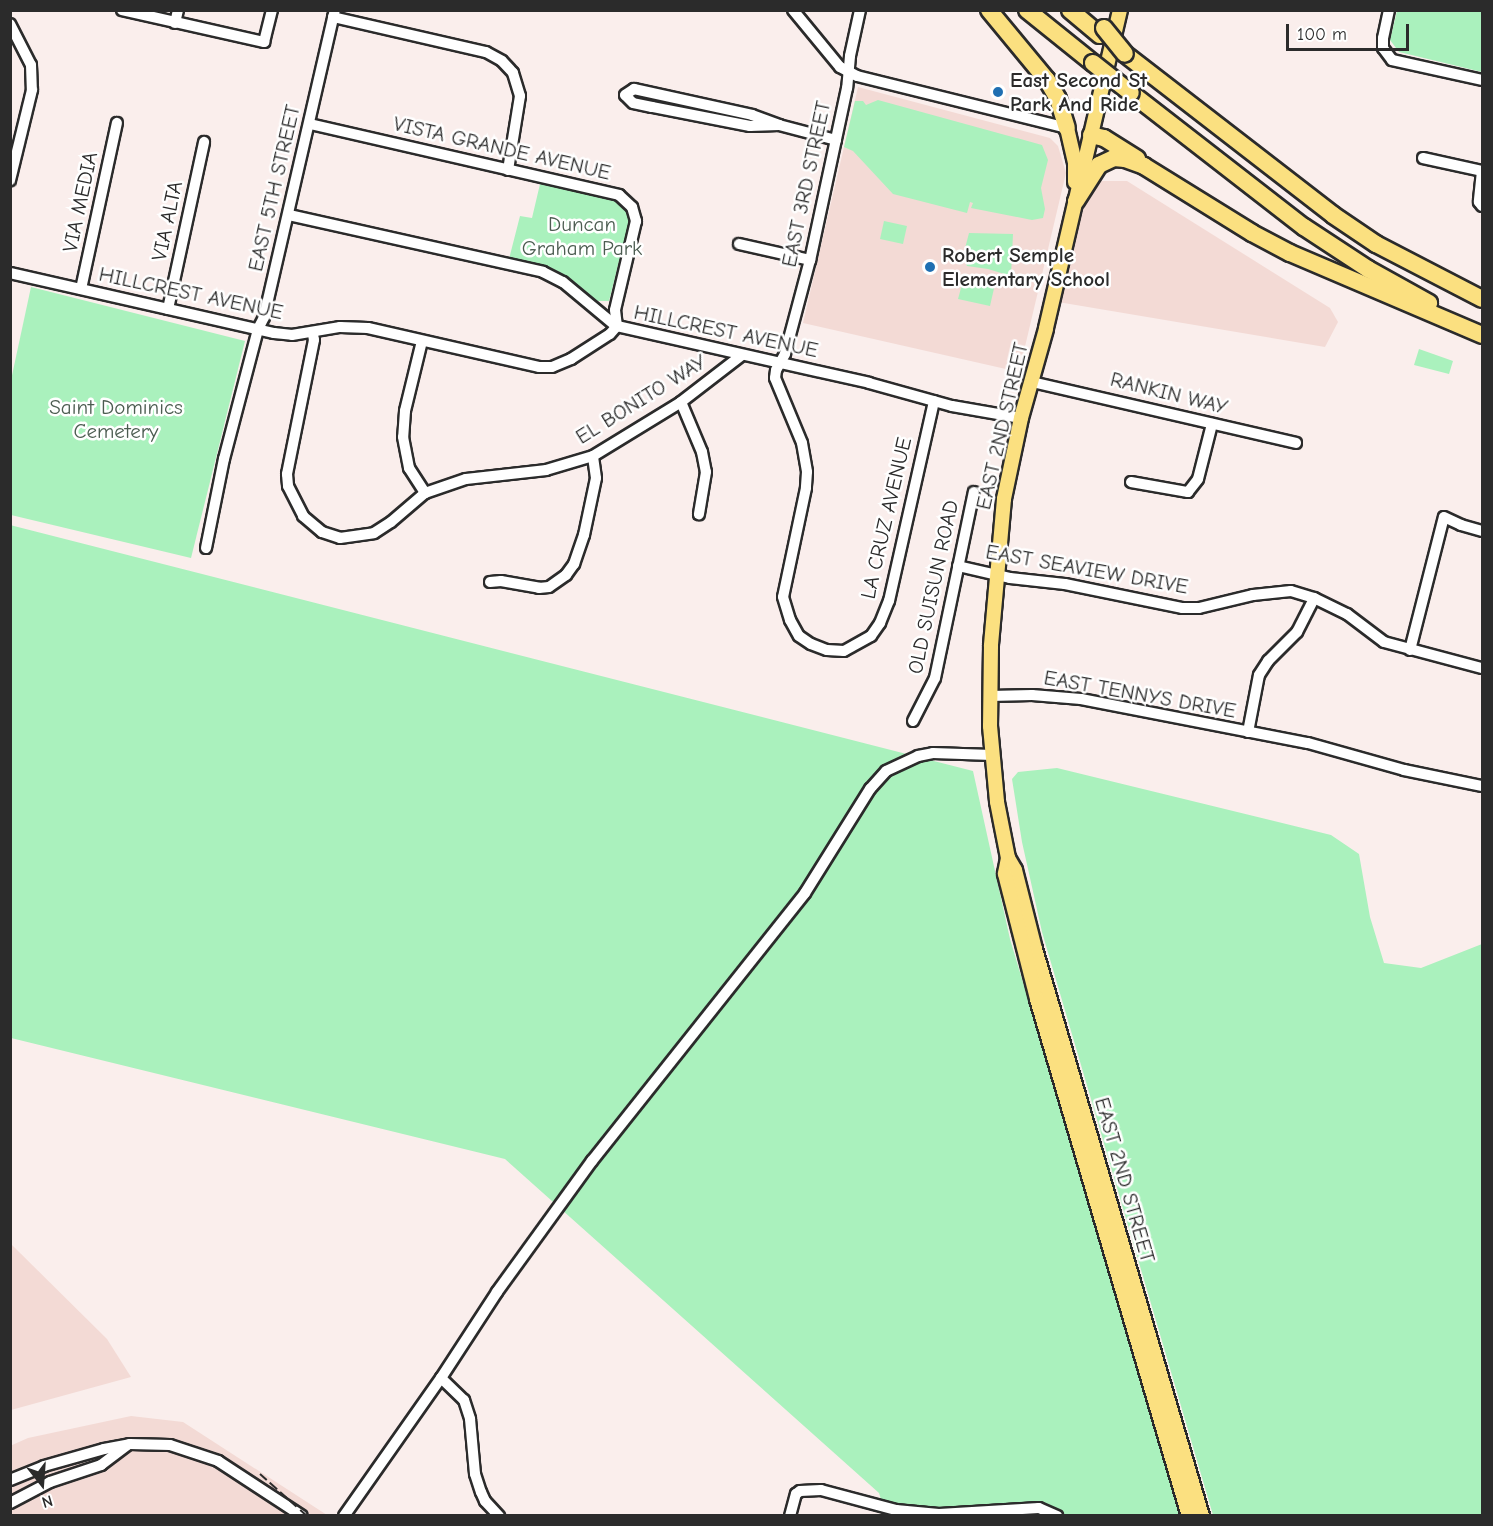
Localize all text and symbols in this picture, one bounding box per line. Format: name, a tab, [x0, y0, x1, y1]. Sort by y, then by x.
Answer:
scale bar	[1289, 12, 1412, 50]
text: 100 m	[1297, 24, 1347, 45]
place label: East Second St Park And Ride	[1010, 67, 1147, 117]
marker: East Second St Park And Ride	[991, 85, 1005, 99]
street label: EAST 3RD STREET	[776, 99, 836, 269]
street label: EAST 5TH STREET	[243, 102, 305, 274]
street label: VISTA GRANDE AVENUE	[391, 111, 613, 185]
street label: VIA MEDIA	[57, 149, 103, 255]
street label: VIA ALTA	[146, 179, 188, 263]
park label: Duncan Graham Park	[522, 211, 642, 261]
place label: Robert Semple Elementary School	[942, 242, 1110, 292]
marker: Robert Semple Elementary School	[923, 260, 937, 274]
street label: HILLCREST AVENUE	[97, 261, 285, 325]
street label: HILLCREST AVENUE	[632, 299, 820, 363]
street label: EAST 2ND STREET	[971, 340, 1033, 512]
street label: EL BONITO WAY	[571, 349, 711, 449]
street label: RANKIN WAY	[1108, 366, 1230, 420]
park label: Saint Dominics Cemetery	[49, 394, 183, 444]
street label: LA CRUZ AVENUE	[855, 435, 917, 601]
street label: OLD SUISUN ROAD	[902, 498, 964, 676]
street label: EAST SEAVIEW DRIVE	[984, 539, 1190, 599]
street label: EAST TENNYS DRIVE	[1042, 665, 1238, 723]
street label: EAST 2ND STREET	[1089, 1094, 1161, 1266]
north arrow	[12, 1454, 72, 1514]
text: N	[40, 1491, 55, 1511]

